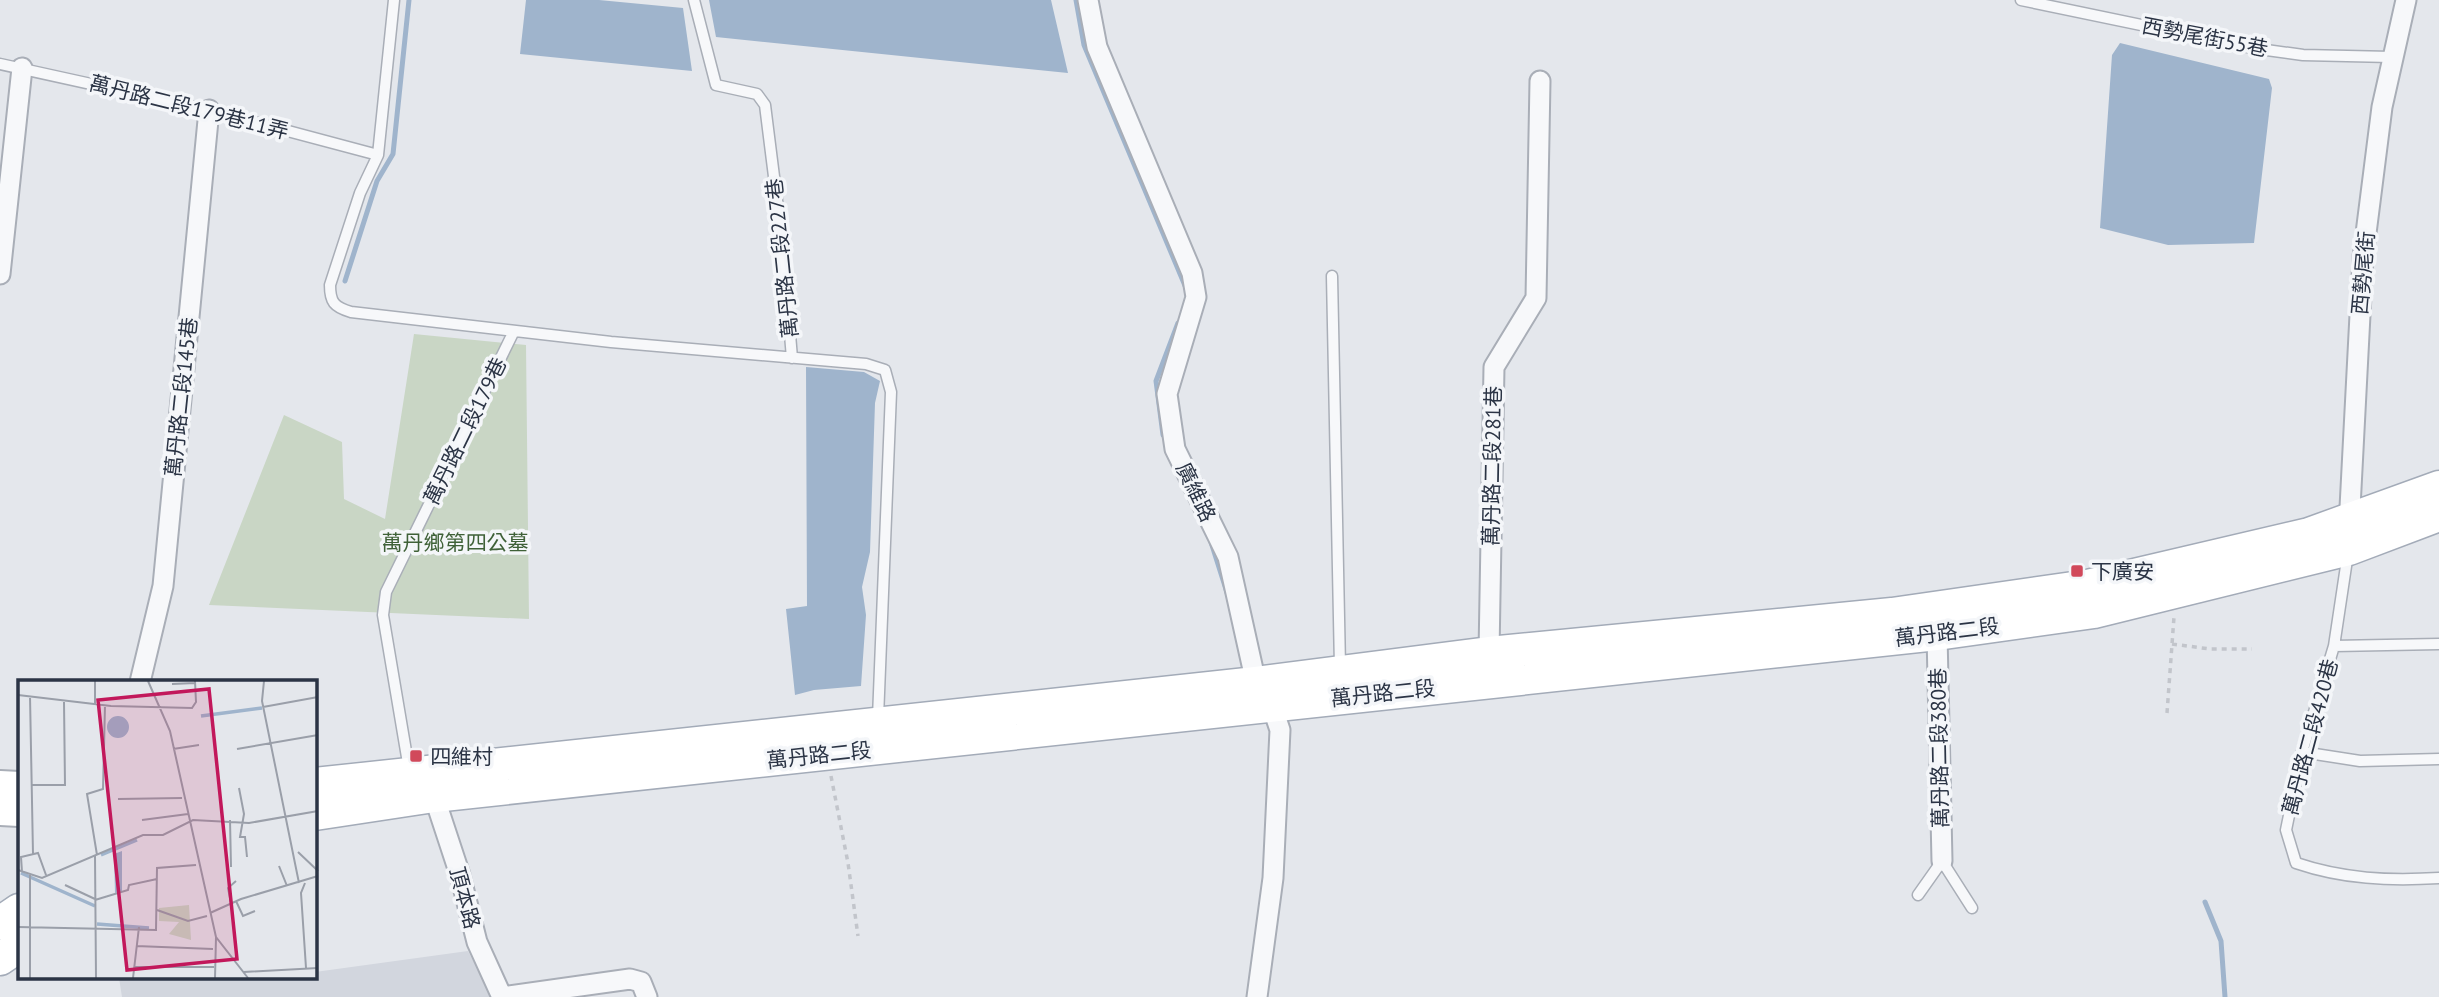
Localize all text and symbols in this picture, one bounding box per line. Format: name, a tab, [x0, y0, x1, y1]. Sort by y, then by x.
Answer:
street label: 西勢尾街55巷	[2140, 12, 2270, 62]
street label: 萬丹路二段179巷11弄	[87, 69, 291, 145]
street label: 萬丹路二段227巷	[760, 177, 804, 339]
street label: 西勢尾街	[2346, 230, 2380, 316]
street label: 萬丹路二段145巷	[159, 316, 203, 478]
street label: 萬丹路二段179巷	[418, 353, 512, 509]
street label: 萬丹路二段281巷	[1477, 386, 1507, 546]
street label: 廣維路	[1170, 458, 1222, 526]
park label: 萬丹鄉第四公墓	[382, 529, 529, 556]
place label: 下廣安	[2091, 558, 2154, 585]
marker: 下廣安	[2069, 563, 2085, 579]
street label: 萬丹路二段	[1893, 612, 2001, 652]
street label: 萬丹路二段420巷	[2276, 656, 2344, 818]
street label: 萬丹路二段380巷	[1924, 668, 1954, 828]
street label: 萬丹路二段	[1329, 674, 1437, 712]
inset map	[18, 680, 317, 979]
street label: 萬丹路二段	[765, 736, 873, 774]
place label: 四維村	[430, 743, 493, 770]
marker: 四維村	[408, 748, 424, 764]
street label: 頂本路	[444, 864, 486, 932]

